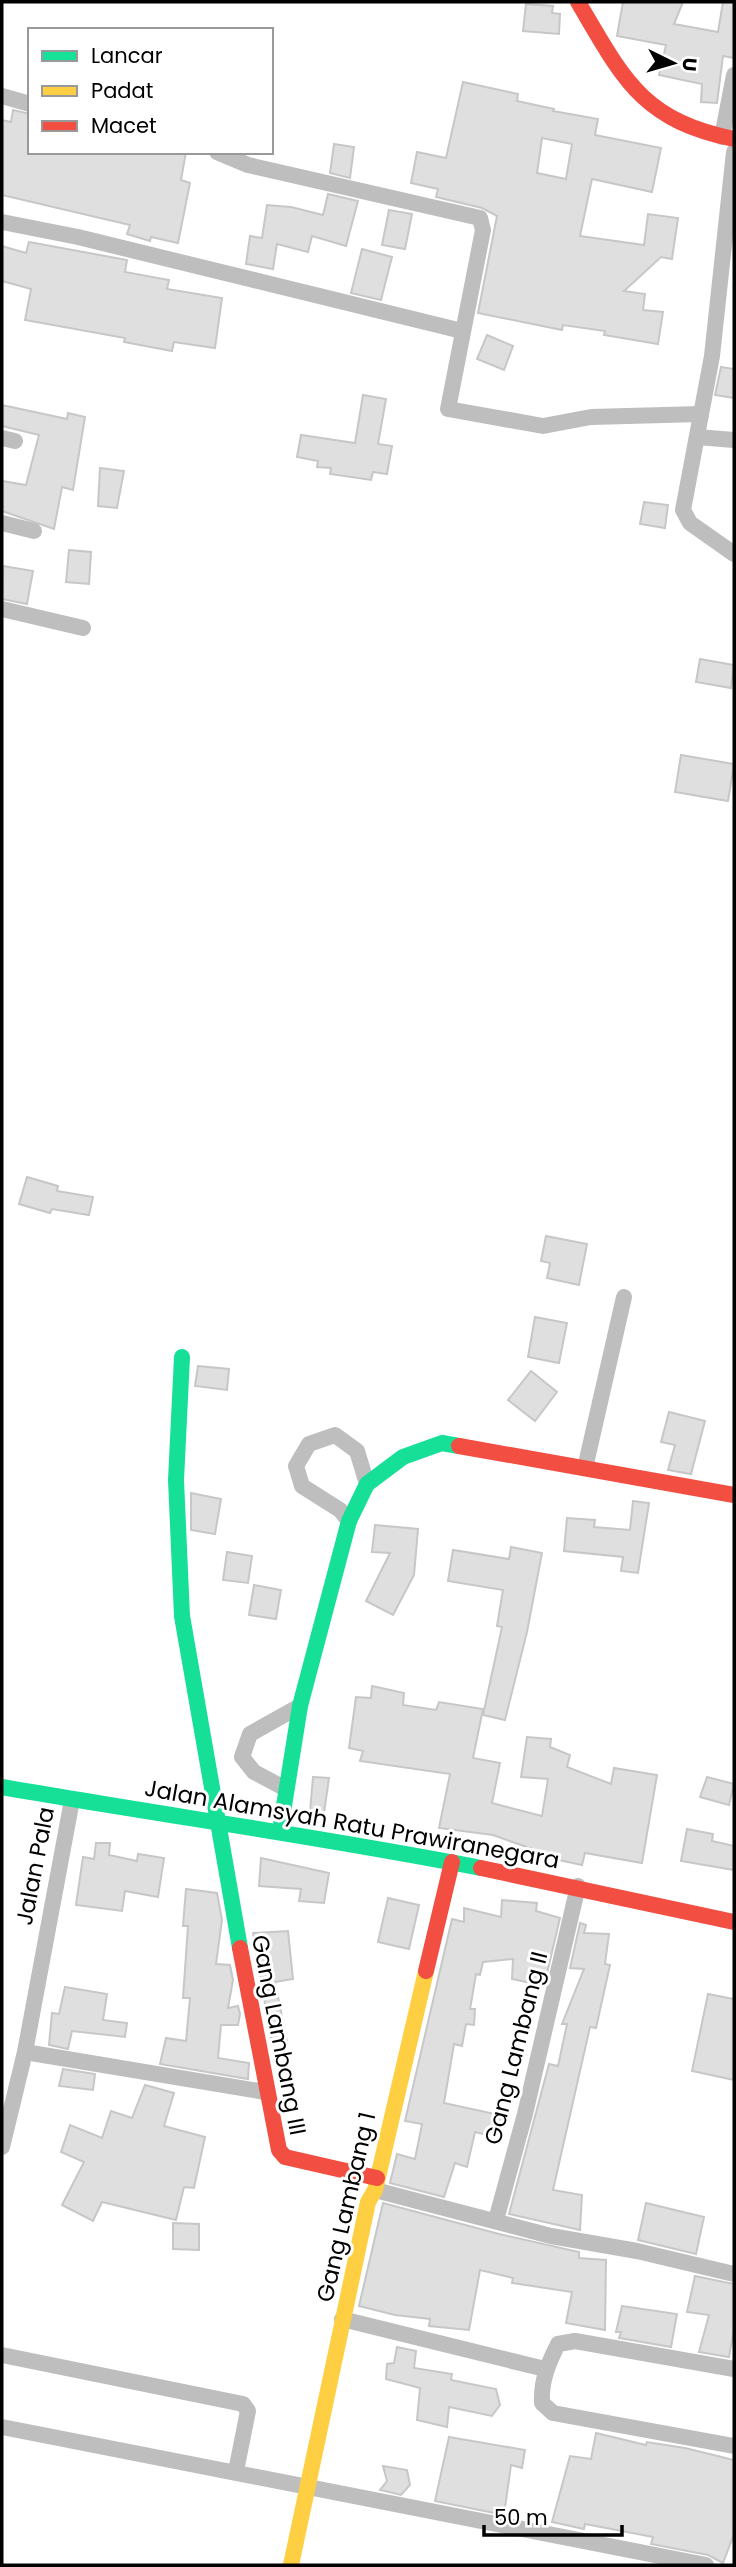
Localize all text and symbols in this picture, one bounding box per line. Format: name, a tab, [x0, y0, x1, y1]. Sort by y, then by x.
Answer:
legend	[28, 28, 273, 154]
north arrow	[638, 28, 708, 98]
text: Lancar	[91, 41, 163, 70]
text: U	[675, 57, 703, 72]
text: Padat	[91, 76, 153, 105]
text: Macet	[91, 111, 157, 140]
street label: Jalan Alamsyah Ratu Prawiranegara	[142, 1772, 562, 1876]
street label: Jalan Pala	[8, 1804, 62, 1928]
street label: Gang Lambang III	[244, 1932, 314, 2138]
street label: Gang Lambang II	[477, 1948, 555, 2148]
street label: Gang Lambang 1	[309, 2109, 383, 2305]
scale bar	[484, 2494, 622, 2538]
text: 50 m	[494, 2503, 548, 2532]

